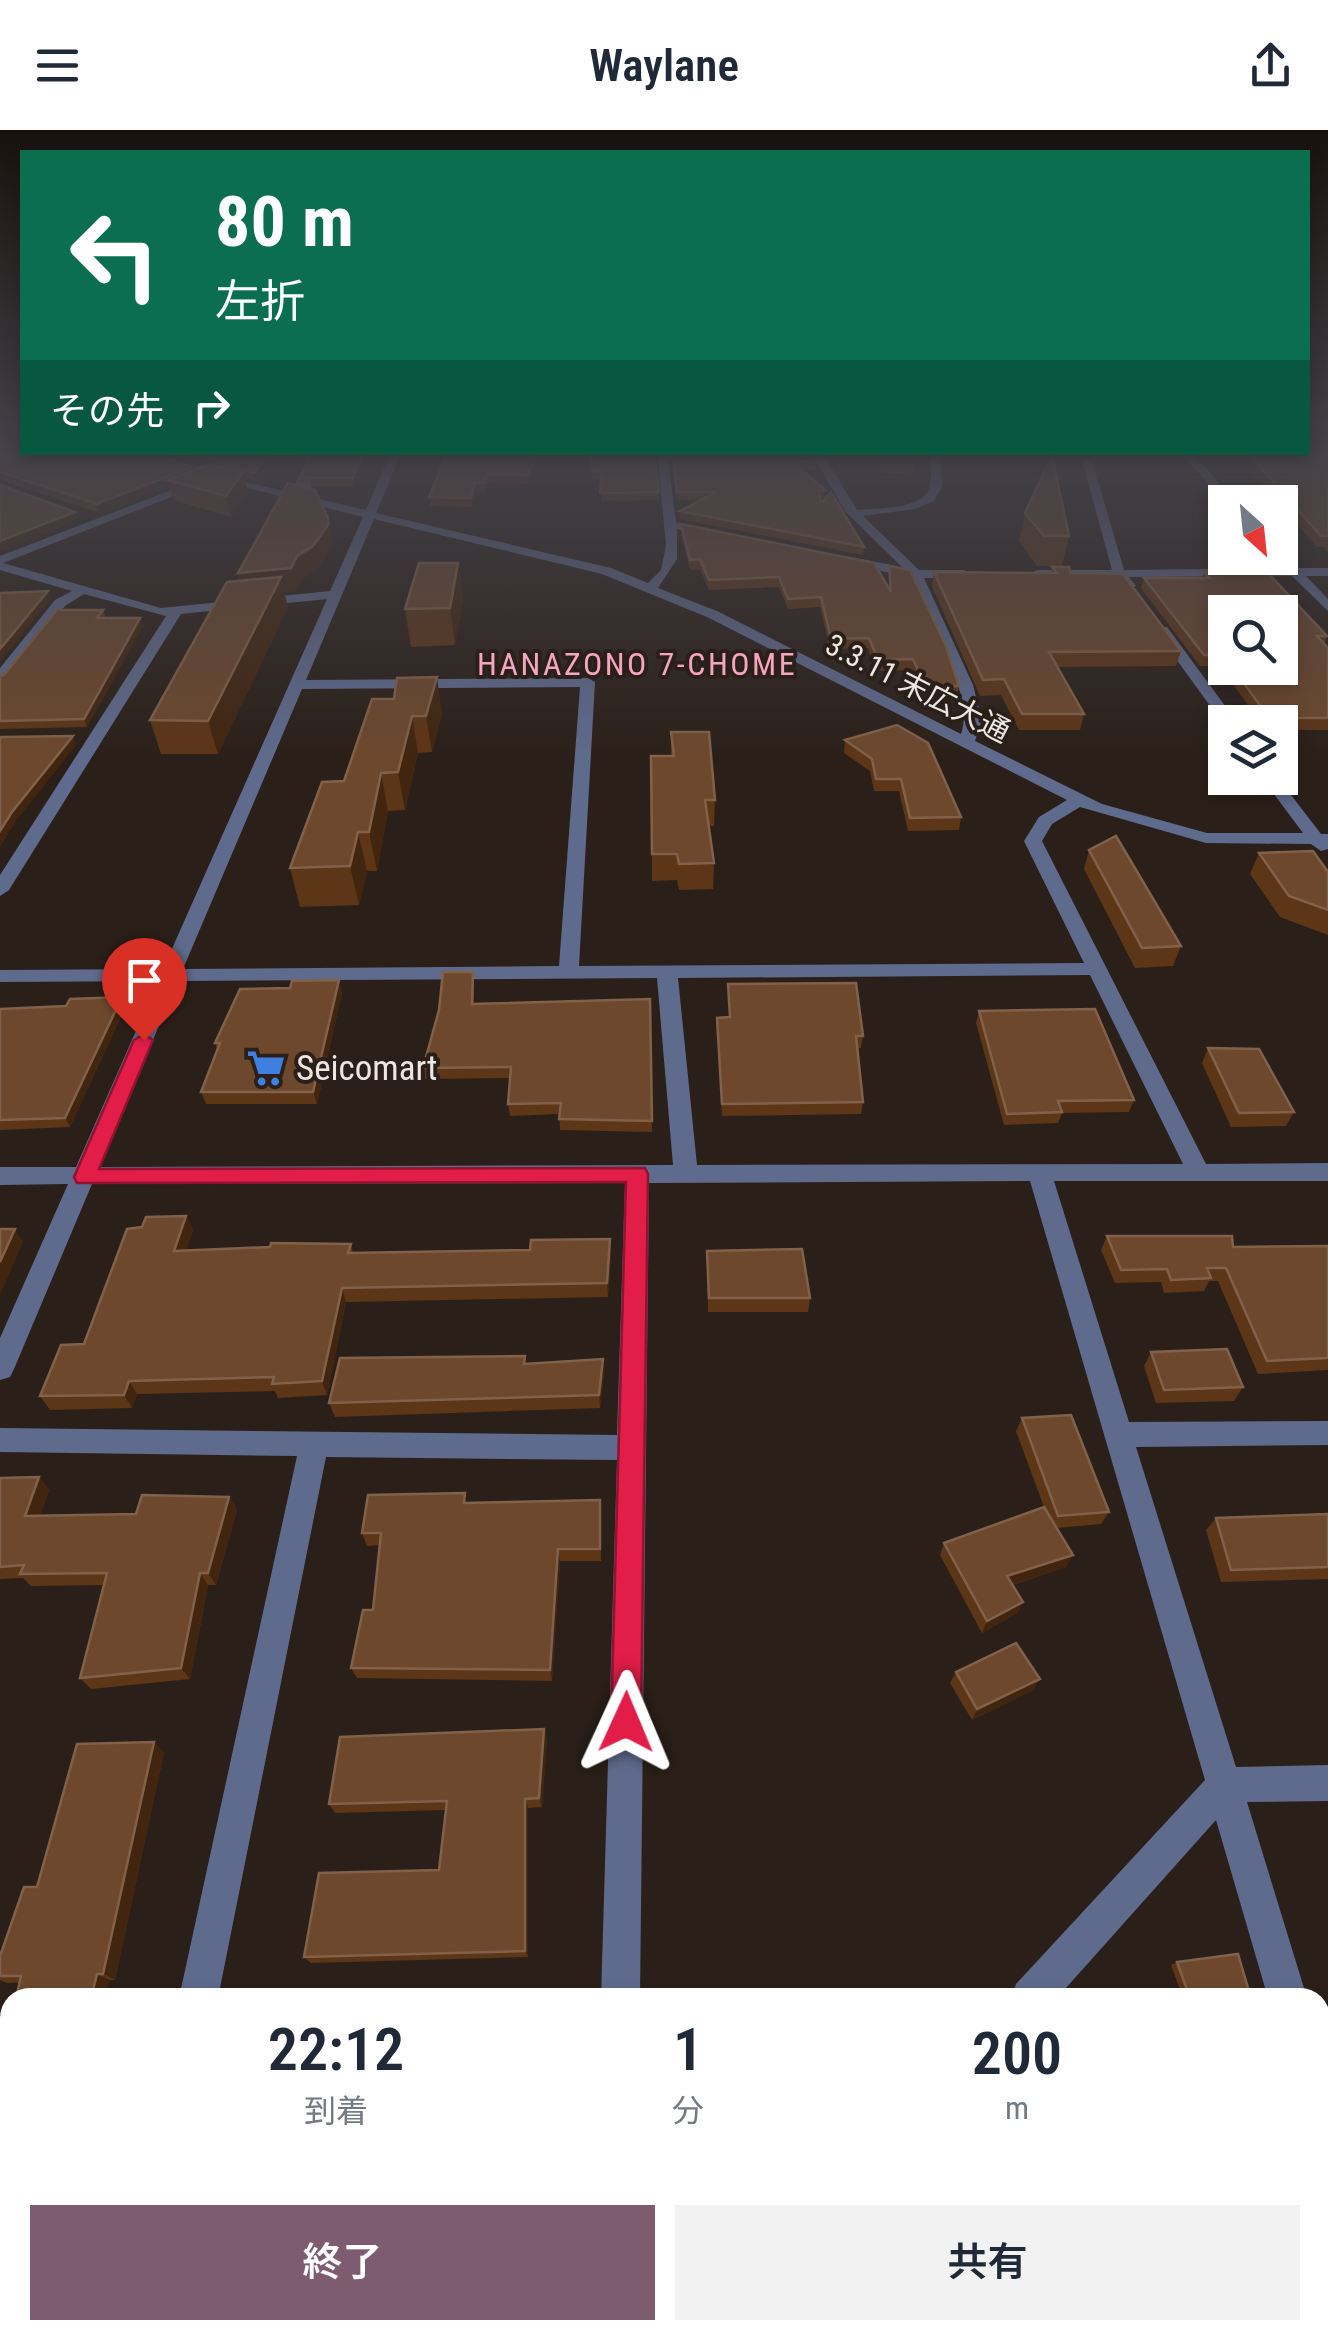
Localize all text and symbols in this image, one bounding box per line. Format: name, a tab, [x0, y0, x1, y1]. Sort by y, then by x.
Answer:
icon: menu	[30, 38, 85, 93]
icon: share	[1243, 38, 1298, 93]
text: Waylane	[589, 39, 739, 92]
text: 80 m	[215, 181, 354, 263]
icon: left	[50, 190, 180, 320]
text: 左折	[215, 275, 305, 328]
icon: right	[184, 380, 239, 435]
text: その先	[50, 389, 164, 433]
north arrow	[1208, 485, 1298, 575]
map controls	[1208, 485, 1298, 795]
button: search	[1208, 595, 1298, 685]
street label: 3.3.11 末広大通	[820, 627, 1016, 749]
district label: HANAZONO 7-CHOME	[477, 645, 797, 683]
button: layers	[1208, 705, 1298, 795]
pin	[102, 938, 187, 1041]
icon: arrive	[117, 953, 172, 1008]
supermarket icon: Seicomart	[245, 1047, 287, 1089]
place label: Seicomart	[296, 1048, 437, 1089]
position arrow	[574, 1670, 678, 1774]
text: 22:12	[268, 2014, 404, 2085]
text: 1	[673, 2014, 703, 2085]
text: 200	[972, 2018, 1062, 2089]
text: m	[1005, 2089, 1029, 2127]
text: 到着	[304, 2092, 368, 2130]
text: 分	[672, 2092, 704, 2130]
button: 終了	[30, 2205, 655, 2320]
button: 共有	[675, 2205, 1300, 2320]

